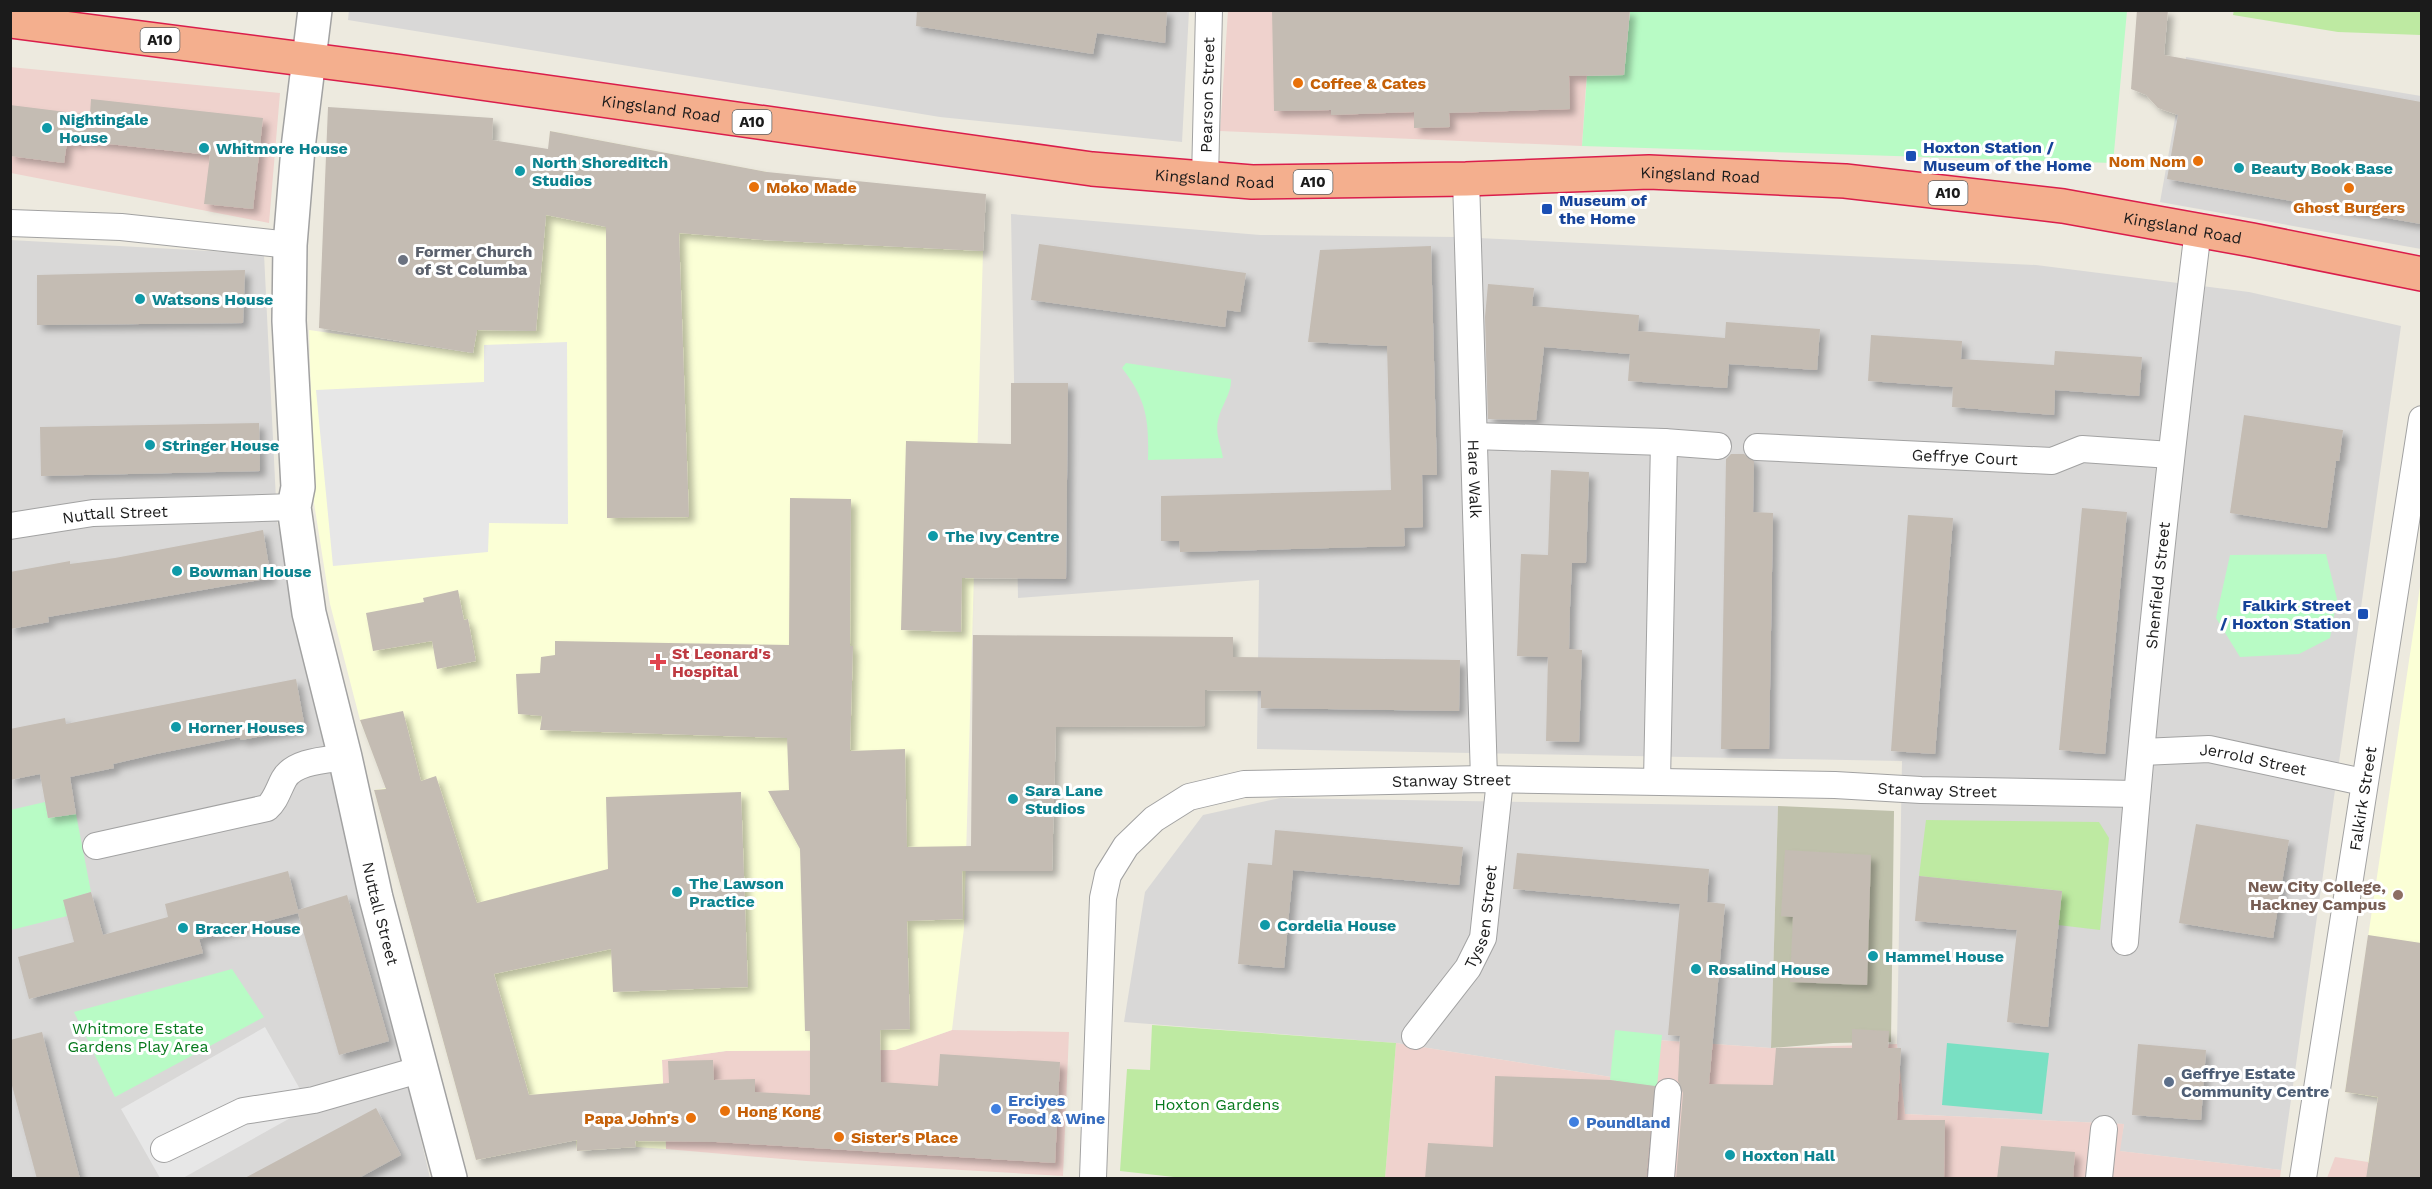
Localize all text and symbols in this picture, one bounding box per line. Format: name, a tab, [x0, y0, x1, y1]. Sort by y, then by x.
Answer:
road number: A10	[140, 28, 180, 52]
street label: Pearson Street	[1196, 37, 1218, 153]
place label: Coffee & Cates	[1310, 74, 1427, 93]
marker: Coffee & Cates	[1291, 76, 1305, 90]
street label: Kingsland Road	[600, 91, 722, 126]
place label: Nightingale House	[59, 110, 149, 147]
road number: A10	[732, 110, 771, 134]
marker: Nightingale House	[40, 121, 54, 135]
place label: Hoxton Station / Museum of the Home	[1923, 138, 2092, 175]
place label: Whitmore House	[216, 139, 348, 158]
marker: Whitmore House	[197, 141, 211, 155]
marker: Hoxton Station / Museum of the Home	[1904, 149, 1918, 163]
place label: Nom Nom	[2109, 152, 2186, 171]
place label: North Shoreditch Studios	[532, 153, 668, 190]
marker: Nom Nom	[2191, 154, 2205, 168]
place label: Beauty Book Base	[2251, 159, 2393, 178]
marker: Beauty Book Base	[2232, 161, 2246, 175]
street label: Kingsland Road	[1640, 162, 1761, 187]
marker: North Shoreditch Studios	[513, 164, 527, 178]
street label: Kingsland Road	[1154, 165, 1275, 192]
road number: A10	[1294, 170, 1332, 194]
place label: Moko Made	[766, 178, 857, 197]
marker: Moko Made	[747, 180, 761, 194]
road number: A10	[1928, 181, 1968, 205]
marker: Ghost Burgers	[2342, 181, 2356, 195]
place label: Museum of the Home	[1559, 191, 1647, 228]
place label: Ghost Burgers	[2293, 198, 2406, 217]
marker: Museum of the Home	[1540, 202, 1554, 216]
street label: Kingsland Road	[2122, 208, 2243, 248]
place label: Former Church of St Columba	[415, 242, 533, 279]
marker: Former Church of St Columba	[396, 253, 410, 267]
place label: Watsons House	[152, 290, 273, 309]
marker: Watsons House	[133, 292, 147, 306]
place label: Stringer House	[162, 436, 279, 455]
marker: Stringer House	[143, 438, 157, 452]
street label: Hare Walk	[1464, 439, 1486, 519]
street label: Geffrye Court	[1911, 445, 2018, 469]
street label: Nuttall Street	[61, 501, 168, 527]
street label: Shenfield Street	[2141, 521, 2174, 650]
place label: The Ivy Centre	[945, 527, 1059, 546]
marker: The Ivy Centre	[926, 529, 940, 543]
place label: Bowman House	[189, 562, 312, 581]
marker: Bowman House	[170, 564, 184, 578]
place label: Falkirk Street / Hoxton Station	[2220, 596, 2351, 633]
marker: Falkirk Street / Hoxton Station	[2356, 607, 2370, 621]
place label: St Leonard's Hospital	[672, 644, 771, 681]
marker: St Leonard's Hospital	[649, 653, 667, 671]
place label: Horner Houses	[188, 718, 305, 737]
marker: Horner Houses	[169, 720, 183, 734]
street label: Jerrold Street	[2199, 740, 2309, 779]
street label: Falkirk Street	[2345, 745, 2380, 852]
street label: Stanway Street	[1392, 769, 1511, 790]
street label: Stanway Street	[1877, 778, 1997, 801]
place label: Sara Lane Studios	[1025, 781, 1103, 818]
marker: Sara Lane Studios	[1006, 792, 1020, 806]
street label: Nuttall Street	[359, 860, 403, 967]
street label: Tyssen Street	[1460, 864, 1500, 972]
place label: The Lawson Practice	[689, 874, 784, 911]
place label: New City College, Hackney Campus	[2248, 877, 2386, 914]
marker: The Lawson Practice	[670, 885, 684, 899]
marker: New City College, Hackney Campus	[2391, 888, 2405, 902]
place label: Cordelia House	[1277, 916, 1396, 935]
marker: Cordelia House	[1258, 918, 1272, 932]
place label: Bracer House	[195, 919, 301, 938]
marker: Bracer House	[176, 921, 190, 935]
place label: Hammel House	[1885, 947, 2004, 966]
marker: Hammel House	[1866, 949, 1880, 963]
place label: Rosalind House	[1708, 960, 1830, 979]
marker: Rosalind House	[1689, 962, 1703, 976]
park label: Whitmore Estate Gardens Play Area	[67, 1019, 209, 1056]
place label: Geffrye Estate Community Centre	[2181, 1064, 2329, 1101]
marker: Geffrye Estate Community Centre	[2162, 1075, 2176, 1089]
place label: Erciyes Food & Wine	[1008, 1091, 1105, 1128]
park label: Hoxton Gardens	[1154, 1095, 1280, 1114]
place label: Hong Kong	[737, 1102, 821, 1121]
marker: Erciyes Food & Wine	[989, 1102, 1003, 1116]
marker: Hong Kong	[718, 1104, 732, 1118]
place label: Papa John's	[584, 1109, 679, 1128]
marker: Papa John's	[684, 1111, 698, 1125]
place label: Poundland	[1586, 1113, 1670, 1132]
marker: Poundland	[1567, 1115, 1581, 1129]
place label: Sister's Place	[851, 1128, 958, 1147]
marker: Sister's Place	[832, 1130, 846, 1144]
place label: Hoxton Hall	[1742, 1146, 1836, 1165]
marker: Hoxton Hall	[1723, 1148, 1737, 1162]

